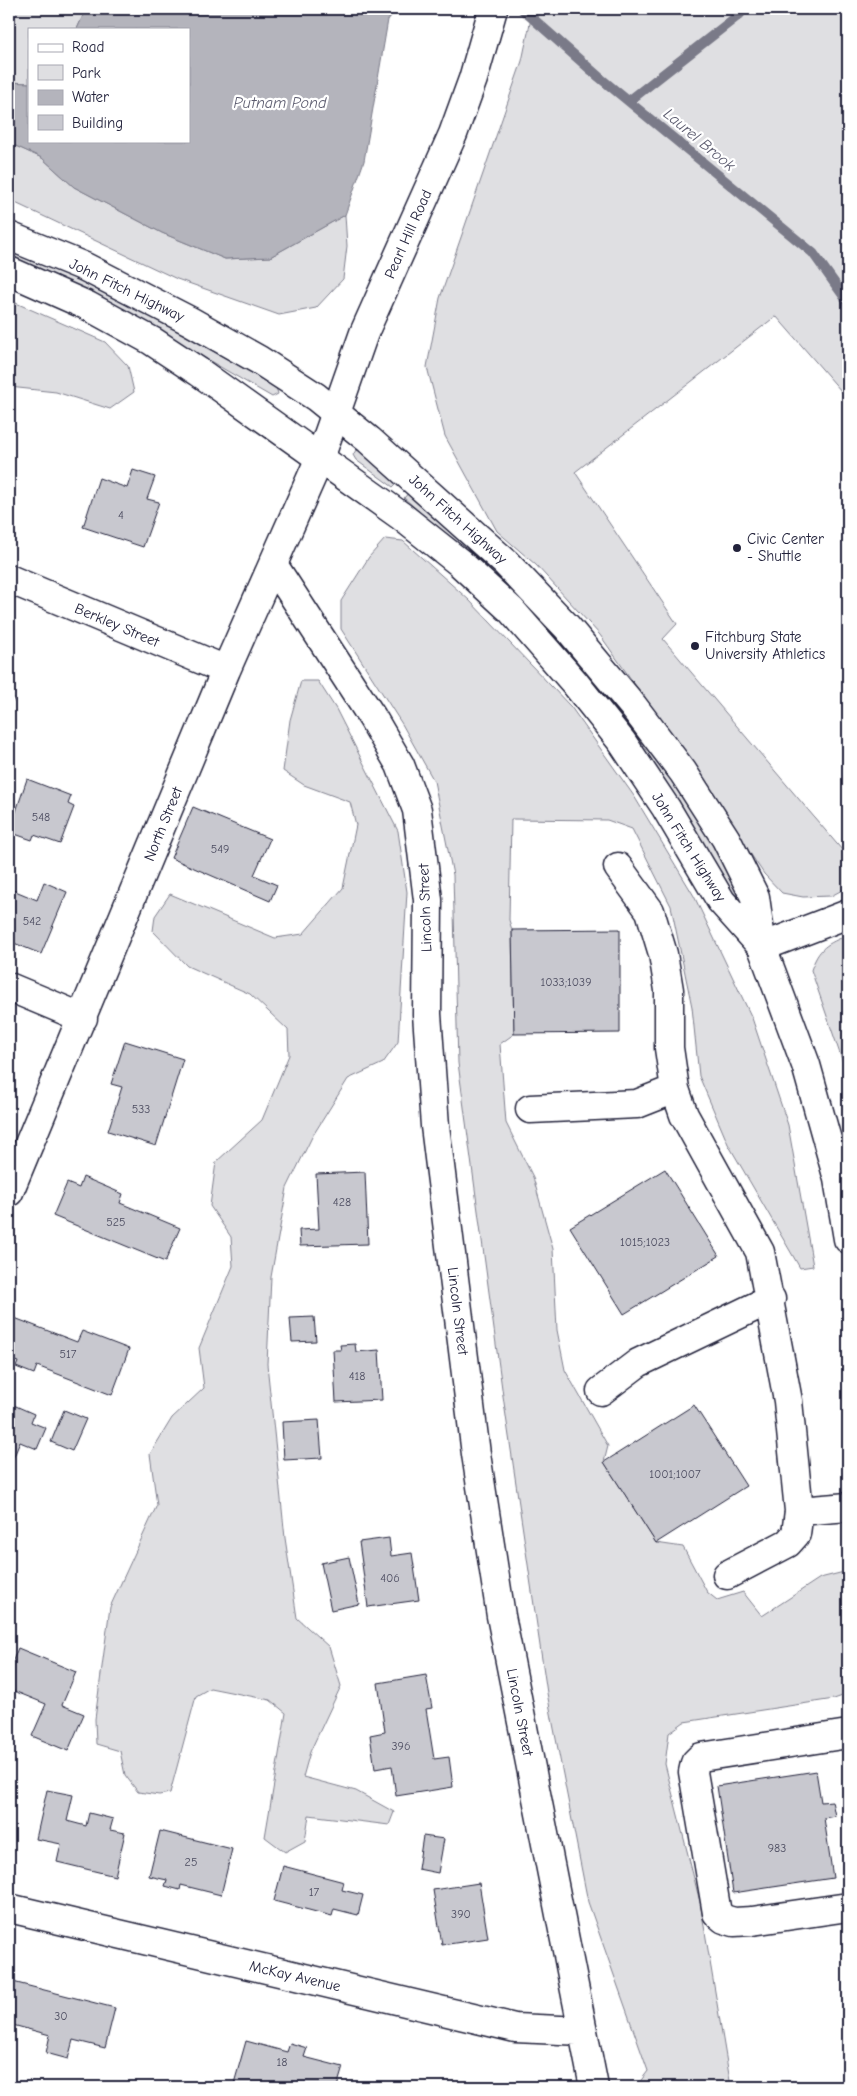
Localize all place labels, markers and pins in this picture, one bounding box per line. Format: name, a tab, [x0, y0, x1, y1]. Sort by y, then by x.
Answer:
place label: Civic Center - Shuttle	[747, 530, 824, 565]
marker: Civic Center - Shuttle	[731, 542, 743, 554]
place label: Fitchburg State University Athletics	[705, 628, 825, 663]
marker: Fitchburg State University Athletics	[689, 640, 701, 652]

